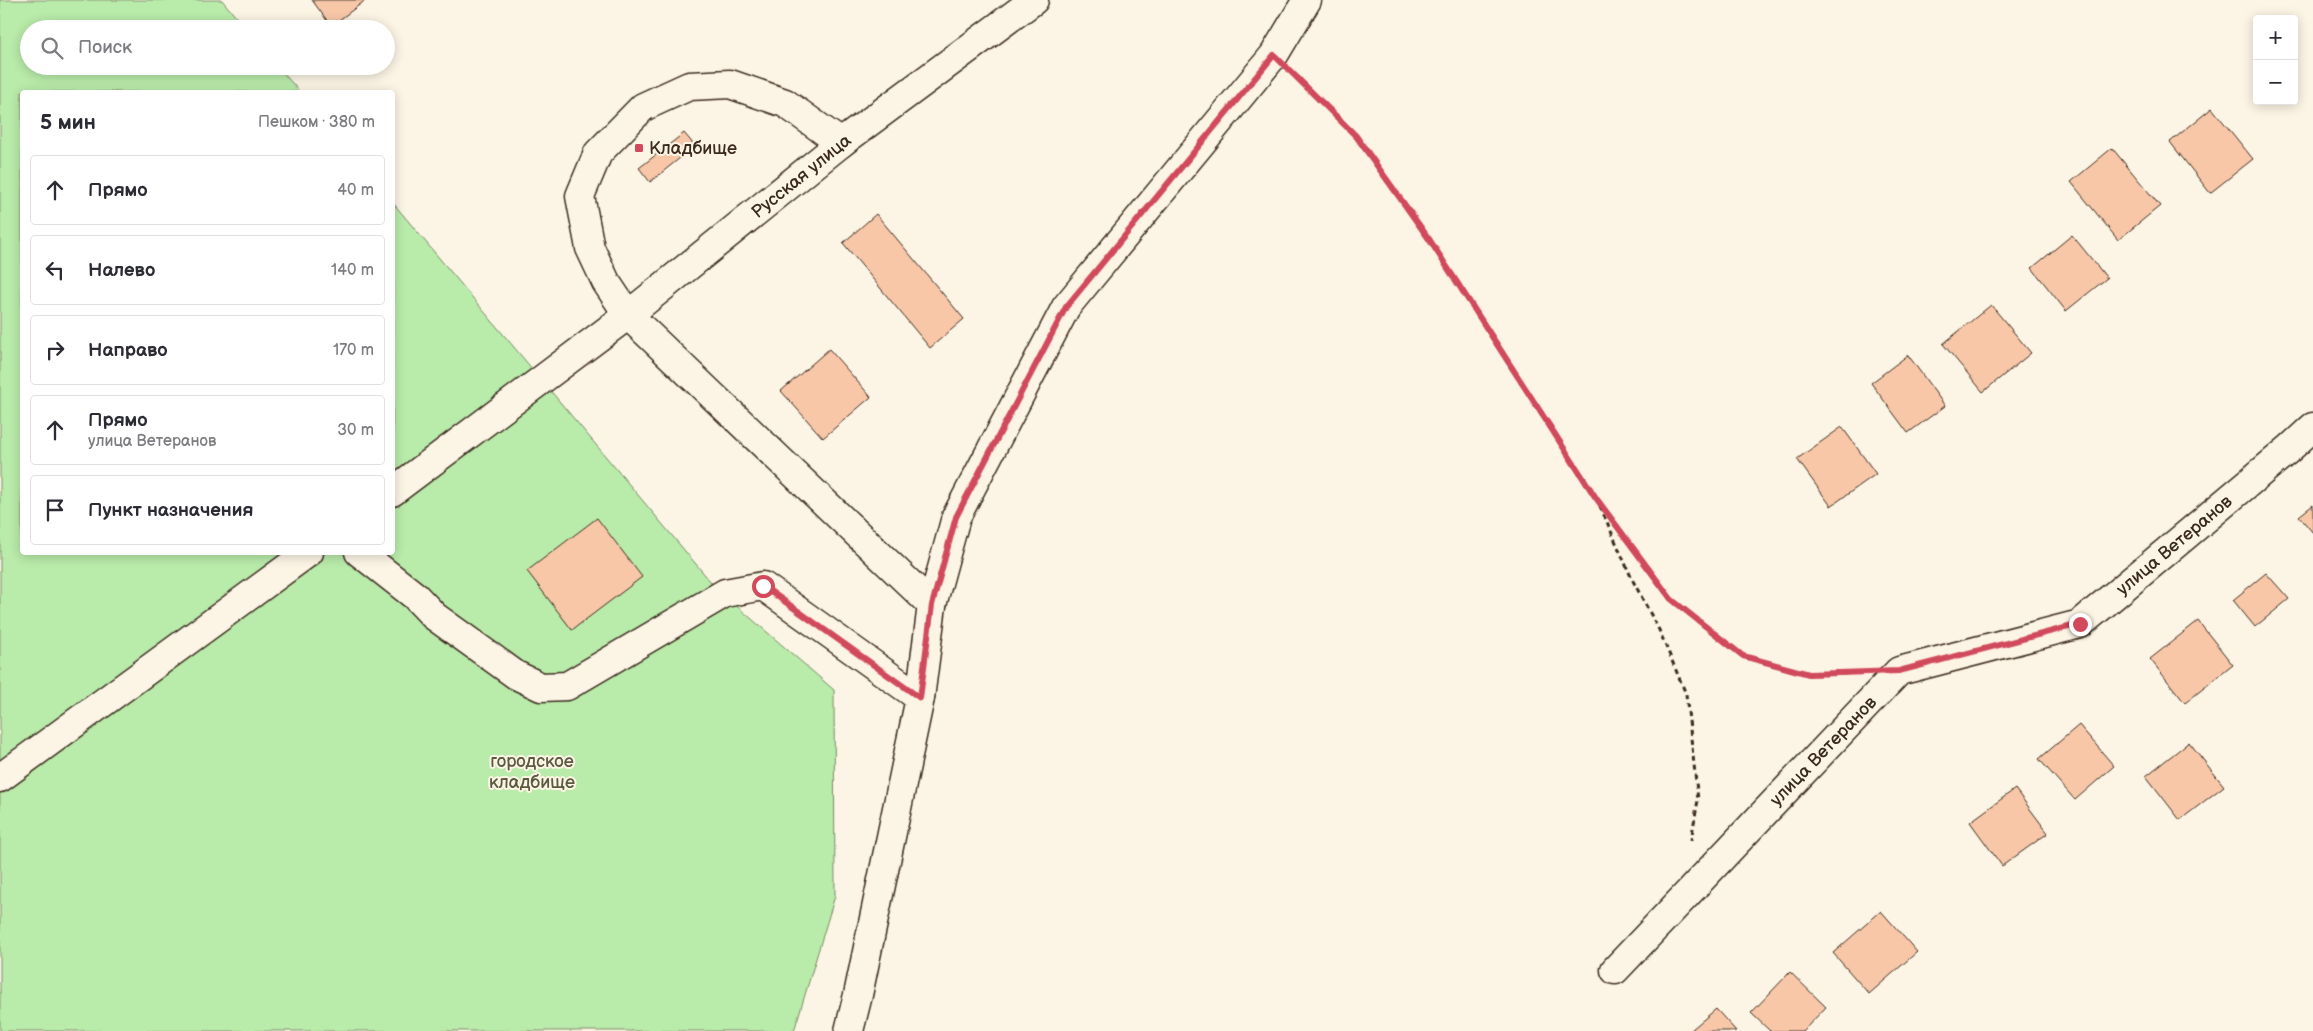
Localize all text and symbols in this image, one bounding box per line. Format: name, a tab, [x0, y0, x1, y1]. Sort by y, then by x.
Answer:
map controls	[2253, 15, 2298, 105]
button: +	[2253, 15, 2298, 60]
search box	[20, 20, 395, 75]
icon: search	[38, 34, 66, 62]
text: Поиск	[78, 36, 132, 59]
button: −	[2253, 60, 2298, 105]
text: 5 мин	[40, 110, 96, 135]
text: Пешком · 380 m	[258, 113, 375, 132]
street label: Русская улица	[747, 130, 856, 223]
place label: Кладбище	[649, 138, 737, 159]
marker: Кладбище	[633, 142, 645, 154]
icon: ahead	[41, 176, 69, 204]
text: Прямо	[88, 179, 148, 202]
text: 40 m	[337, 181, 374, 200]
icon: left	[41, 256, 69, 284]
text: Налево	[88, 259, 155, 282]
text: 140 m	[331, 261, 374, 280]
icon: right	[41, 336, 69, 364]
text: Направо	[88, 339, 168, 362]
text: 170 m	[333, 341, 374, 360]
text: Прямо	[88, 409, 148, 432]
icon: ahead	[41, 416, 69, 444]
text: 30 m	[337, 421, 374, 440]
text: улица Ветеранов	[88, 432, 216, 451]
street label: улица Ветеранов	[2112, 491, 2237, 600]
icon: arrive	[41, 496, 69, 524]
text: Пункт назначения	[88, 499, 253, 522]
route start	[752, 575, 775, 598]
route end	[2069, 613, 2092, 636]
street label: улица Ветеранов	[1766, 692, 1881, 811]
park label: городское кладбище	[489, 751, 575, 793]

